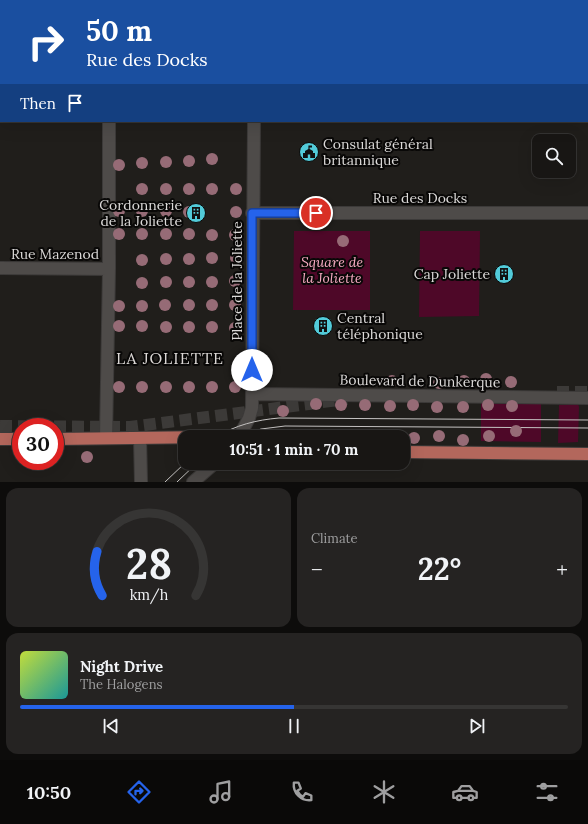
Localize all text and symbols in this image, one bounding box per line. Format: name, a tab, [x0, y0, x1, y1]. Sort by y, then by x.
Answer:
text: 50 m	[86, 13, 152, 49]
icon: right	[20, 16, 72, 68]
text: Rue des Docks	[86, 48, 208, 71]
icon: arrive	[64, 92, 86, 114]
text: Then	[20, 94, 56, 113]
map controls	[532, 134, 576, 178]
button: search	[532, 134, 576, 178]
place label: Consulat général britannique	[323, 135, 433, 169]
public building icon: Consulat général britannique	[298, 141, 320, 163]
street label: Rue des Docks	[373, 189, 467, 207]
place label: Cordonnerie de la Joliette	[99, 196, 182, 230]
pin	[299, 196, 333, 230]
building icon: Cordonnerie de la Joliette	[185, 202, 207, 224]
icon: arrive	[305, 202, 327, 224]
street label: Place de la Joliette	[228, 221, 246, 341]
street label: Rue Mazenod	[11, 245, 99, 263]
park label: Square de la Joliette	[301, 253, 363, 287]
building icon: Cap Joliette	[493, 263, 515, 285]
place label: Cap Joliette	[414, 265, 490, 283]
place label: Central téléphonique	[337, 309, 423, 343]
building icon: Central téléphonique	[312, 315, 334, 337]
district label: LA JOLIETTE	[116, 348, 224, 368]
position arrow	[231, 349, 273, 391]
street label: Boulevard de Dunkerque	[340, 371, 501, 391]
speed limit sign: 30	[12, 418, 64, 470]
text: 10:51 · 1 min · 70 m	[230, 440, 358, 459]
text: Climate	[311, 530, 358, 547]
text: 28	[126, 536, 171, 589]
text: 22°	[418, 550, 461, 588]
text: −	[311, 555, 323, 583]
text: +	[556, 555, 568, 583]
text: km/h	[129, 585, 168, 604]
text: Night Drive	[80, 657, 163, 676]
text: The Halogens	[80, 676, 163, 693]
icon: previous	[100, 715, 122, 737]
icon: pause	[283, 715, 305, 737]
icon: next	[466, 715, 488, 737]
icon: directions	[125, 778, 153, 806]
icon: music	[207, 778, 235, 806]
icon: phone	[288, 778, 316, 806]
icon: climate	[370, 778, 398, 806]
icon: car	[451, 778, 479, 806]
icon: filters	[533, 778, 561, 806]
text: 10:50	[27, 781, 71, 804]

